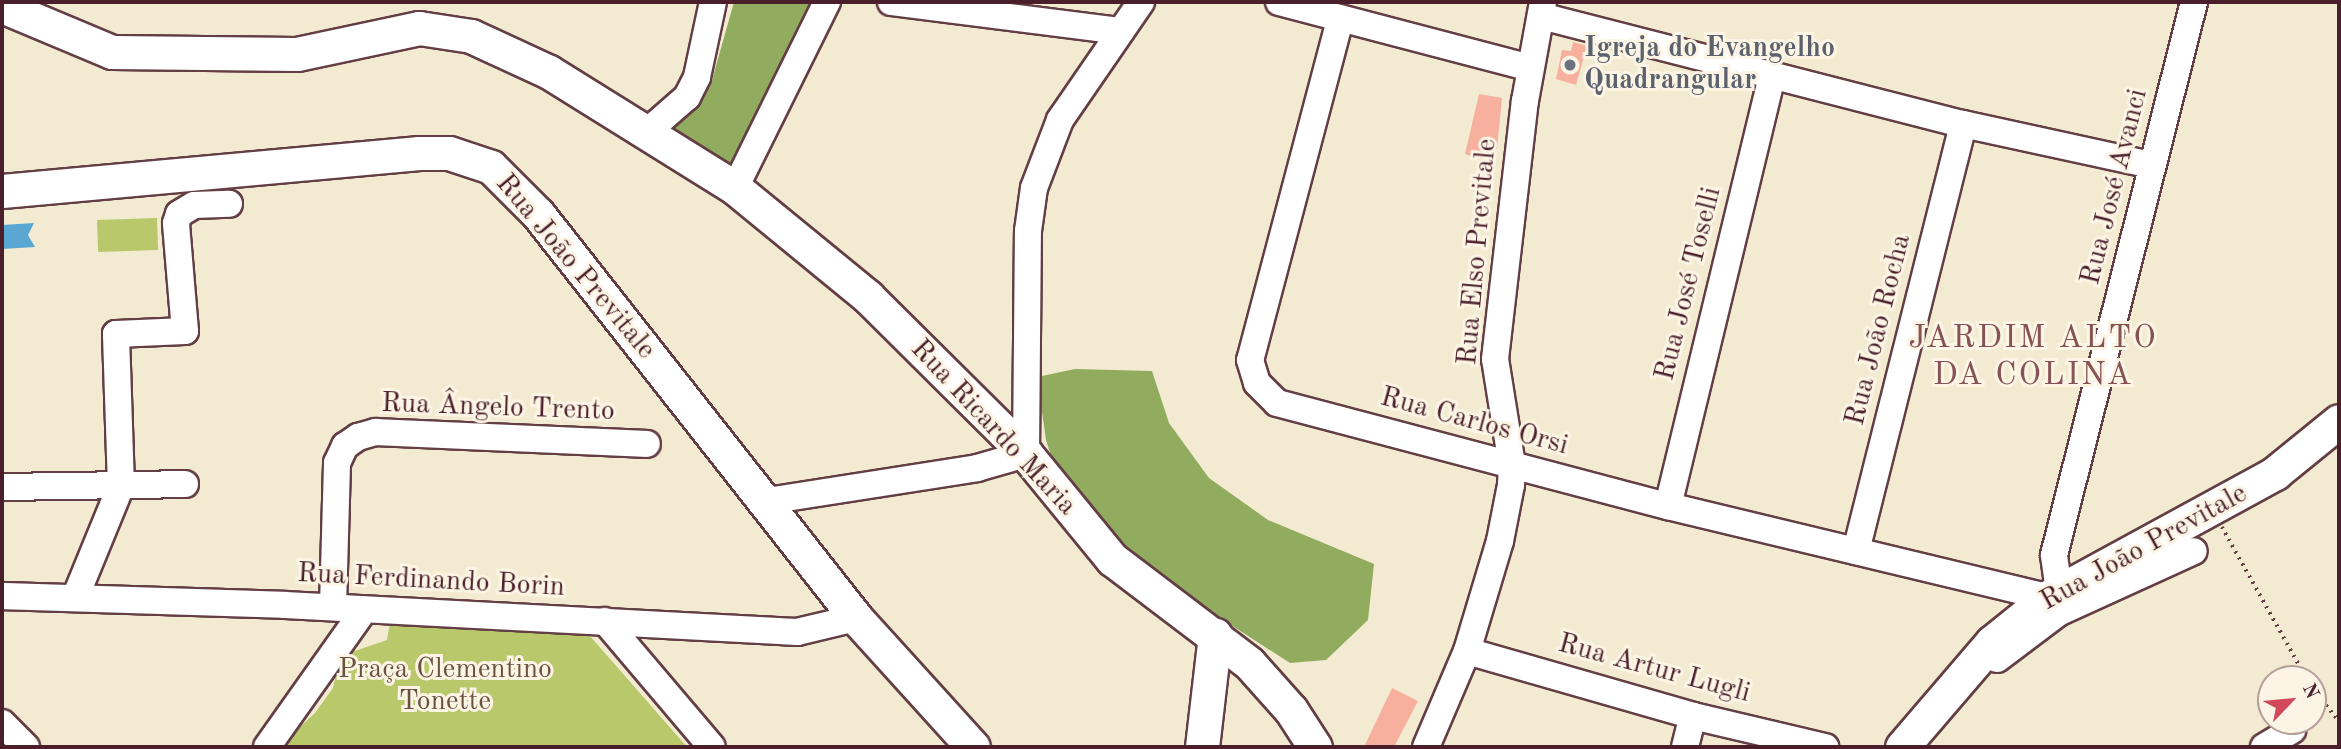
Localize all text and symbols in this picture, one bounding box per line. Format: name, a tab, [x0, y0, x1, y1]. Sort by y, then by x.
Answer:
place label: Igreja do Evangelho Quadrangular	[1584, 32, 1835, 98]
marker: Igreja do Evangelho Quadrangular	[1562, 57, 1578, 73]
street label: Rua José Avanci	[2074, 86, 2156, 288]
street label: Rua Elso Previtale	[1451, 137, 1505, 367]
street label: Rua João Previtale	[488, 168, 662, 366]
street label: Rua José Toselli	[1649, 184, 1729, 384]
street label: Rua João Rocha	[1839, 231, 1919, 429]
district label: JARDIM ALTO DA COLINA	[1910, 321, 2156, 396]
street label: Rua Ricardo Maria	[903, 333, 1083, 523]
street label: Rua Carlos Orsi	[1376, 381, 1572, 463]
street label: Rua Ângelo Trento	[381, 387, 615, 429]
street label: Rua João Previtale	[2035, 477, 2253, 619]
street label: Rua Ferdinando Borin	[296, 557, 566, 605]
street label: Rua Artur Lugli	[1554, 627, 1754, 711]
park label: Praça Clementino Tonette	[338, 653, 552, 719]
north arrow	[2257, 665, 2327, 735]
text: N	[2298, 681, 2321, 702]

